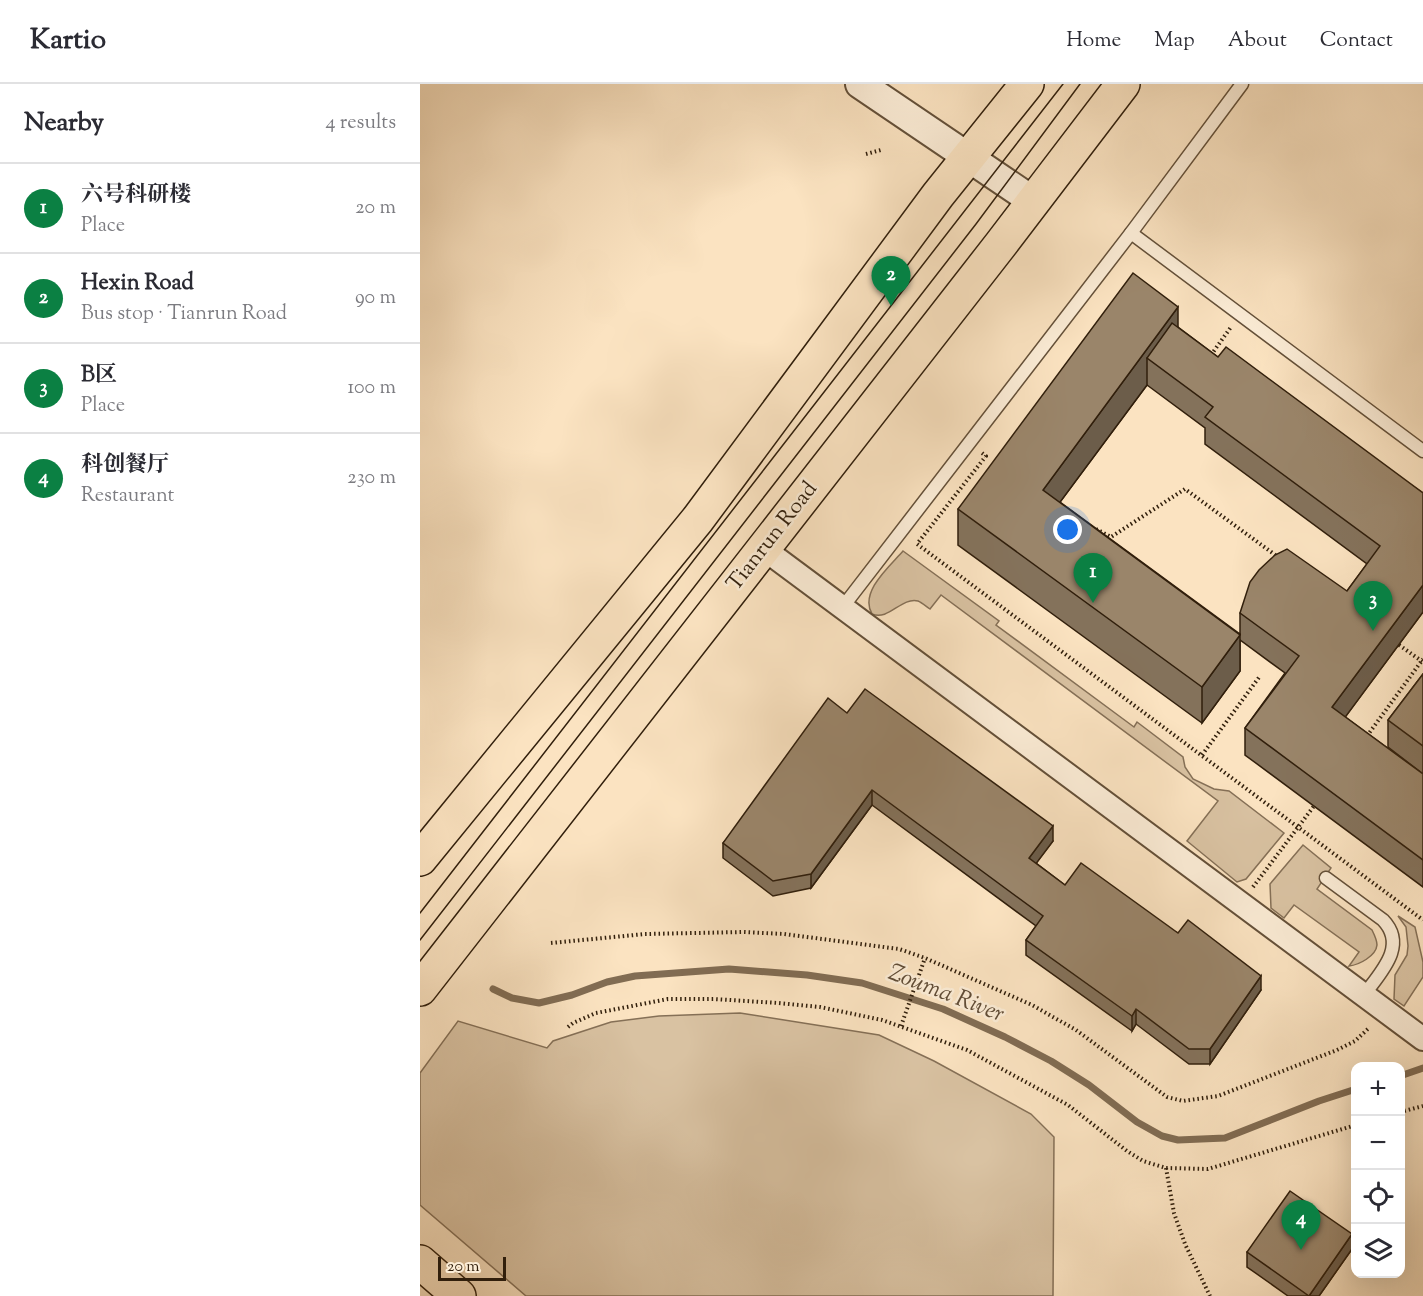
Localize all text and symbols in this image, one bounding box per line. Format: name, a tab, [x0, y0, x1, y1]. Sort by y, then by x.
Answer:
text: Kartio	[30, 21, 106, 61]
text: Home	[1066, 26, 1121, 56]
text: Map	[1154, 26, 1195, 56]
text: About	[1228, 26, 1287, 56]
text: Contact	[1320, 26, 1393, 56]
text: Nearby	[24, 105, 104, 142]
text: 4 results	[325, 109, 396, 138]
text: 六号科研楼	[81, 180, 191, 212]
text: 1	[40, 194, 47, 223]
text: 20 m	[355, 194, 396, 223]
text: Place	[81, 212, 125, 241]
pin: 2	[872, 256, 910, 306]
text: Hexin Road	[81, 268, 194, 300]
text: 2	[39, 284, 48, 313]
text: 90 m	[355, 284, 396, 313]
text: Bus stop · Tianrun Road	[81, 300, 287, 329]
text: B区	[81, 360, 117, 392]
text: 3	[39, 374, 48, 403]
text: 100 m	[347, 374, 396, 403]
text: Place	[81, 392, 125, 421]
text: 科创餐厅	[81, 450, 169, 482]
text: 4	[38, 464, 49, 493]
text: 230 m	[347, 464, 396, 493]
street label: Tianrun Road	[720, 475, 826, 599]
text: Restaurant	[81, 482, 174, 511]
your location	[1053, 515, 1082, 544]
pin: 1	[1074, 554, 1112, 603]
pin: 3	[1354, 582, 1392, 631]
water label: Zouma River	[883, 956, 1009, 1032]
map controls	[1351, 1062, 1405, 1278]
button: +	[1351, 1062, 1405, 1116]
button: −	[1351, 1116, 1405, 1170]
button: locate	[1351, 1170, 1405, 1224]
pin: 4	[1282, 1200, 1320, 1250]
button: layers	[1351, 1224, 1405, 1278]
scale bar	[438, 1254, 506, 1282]
text: 20 m	[447, 1256, 480, 1279]

